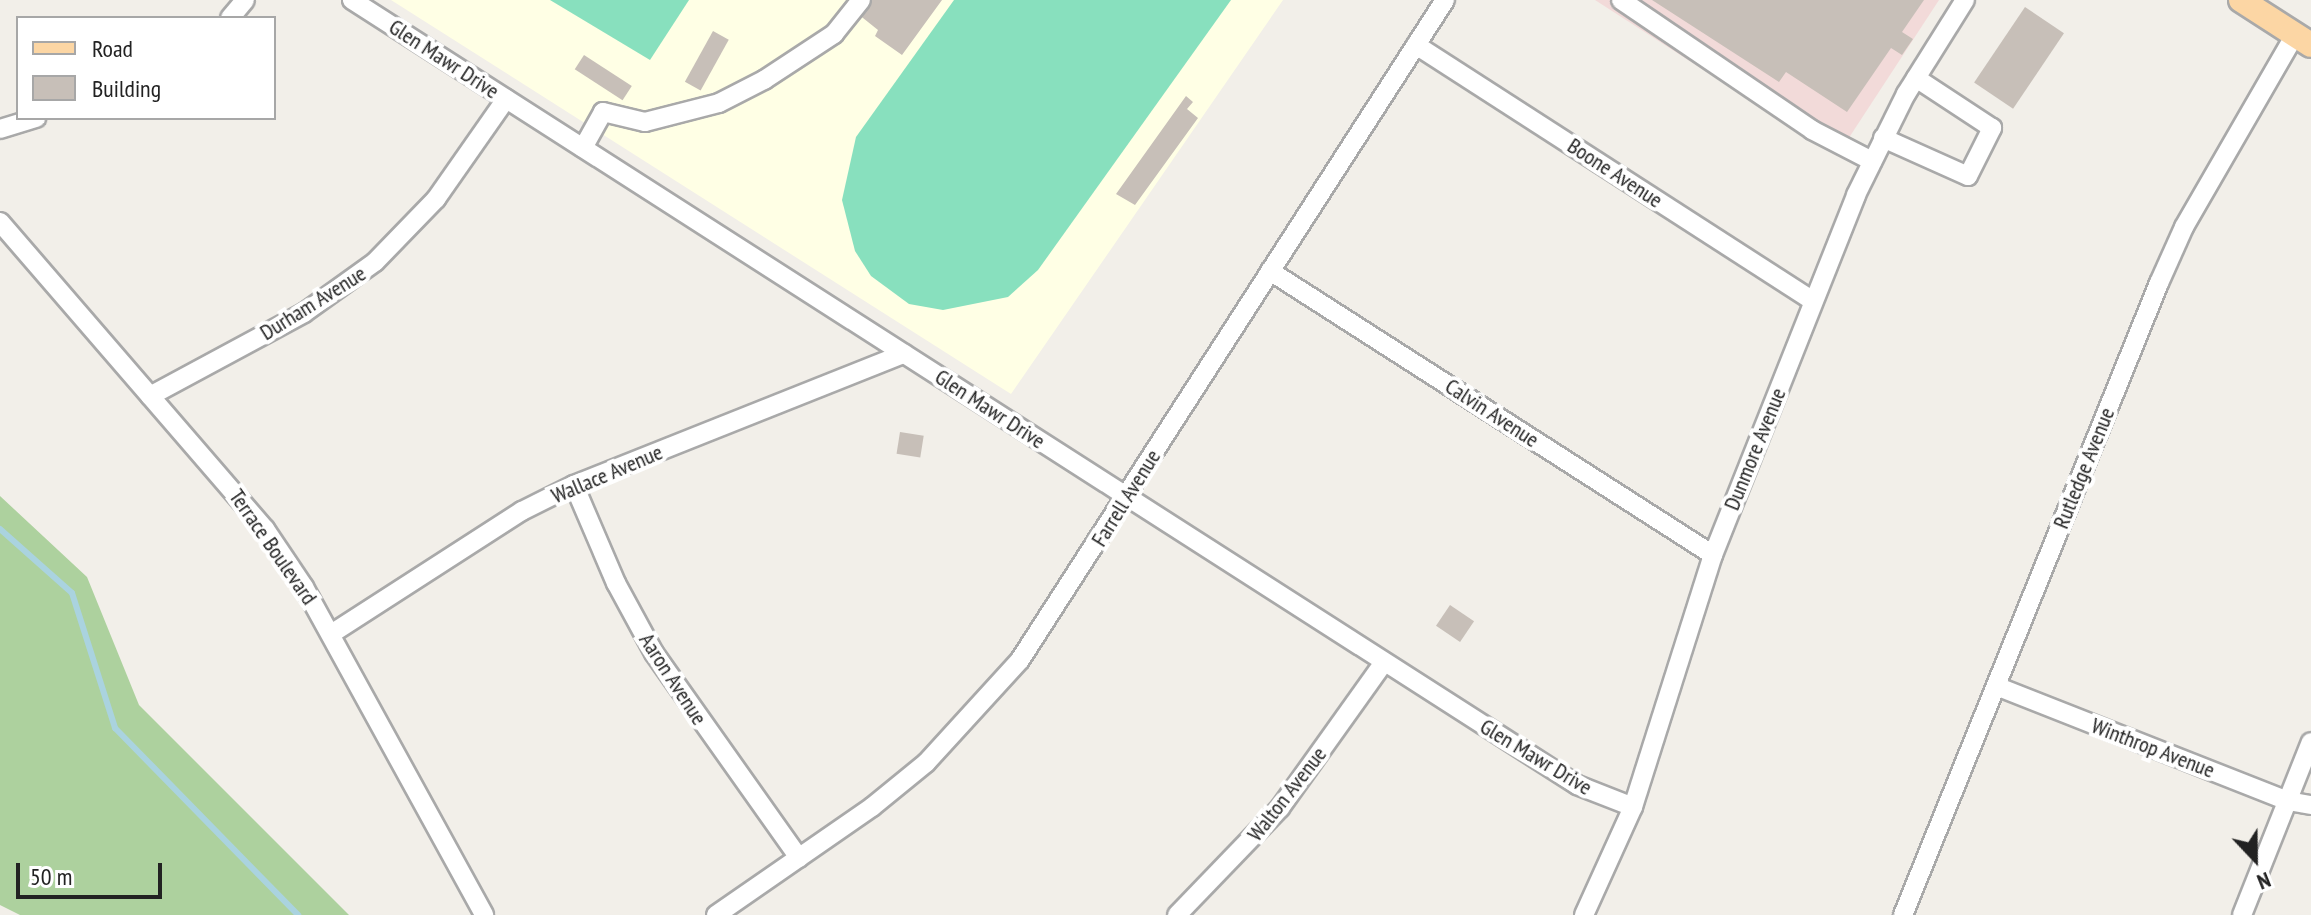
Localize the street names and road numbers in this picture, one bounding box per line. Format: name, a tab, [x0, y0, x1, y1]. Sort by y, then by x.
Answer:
street label: Glen Mawr Drive	[384, 14, 504, 104]
street label: Boone Avenue	[1562, 132, 1668, 214]
street label: Durham Avenue	[255, 260, 371, 346]
street label: Glen Mawr Drive	[930, 364, 1050, 454]
street label: Calvin Avenue	[1440, 373, 1544, 453]
street label: Dunmore Avenue	[1718, 384, 1792, 514]
street label: Rutledge Avenue	[2048, 403, 2120, 533]
street label: Wallace Avenue	[547, 439, 667, 509]
street label: Farrell Avenue	[1086, 445, 1166, 551]
street label: Terrace Boulevard	[224, 484, 322, 610]
street label: Aaron Avenue	[633, 628, 713, 730]
street label: Winthrop Avenue	[2087, 712, 2219, 784]
street label: Glen Mawr Drive	[1475, 713, 1597, 801]
street label: Walton Avenue	[1242, 741, 1332, 847]

